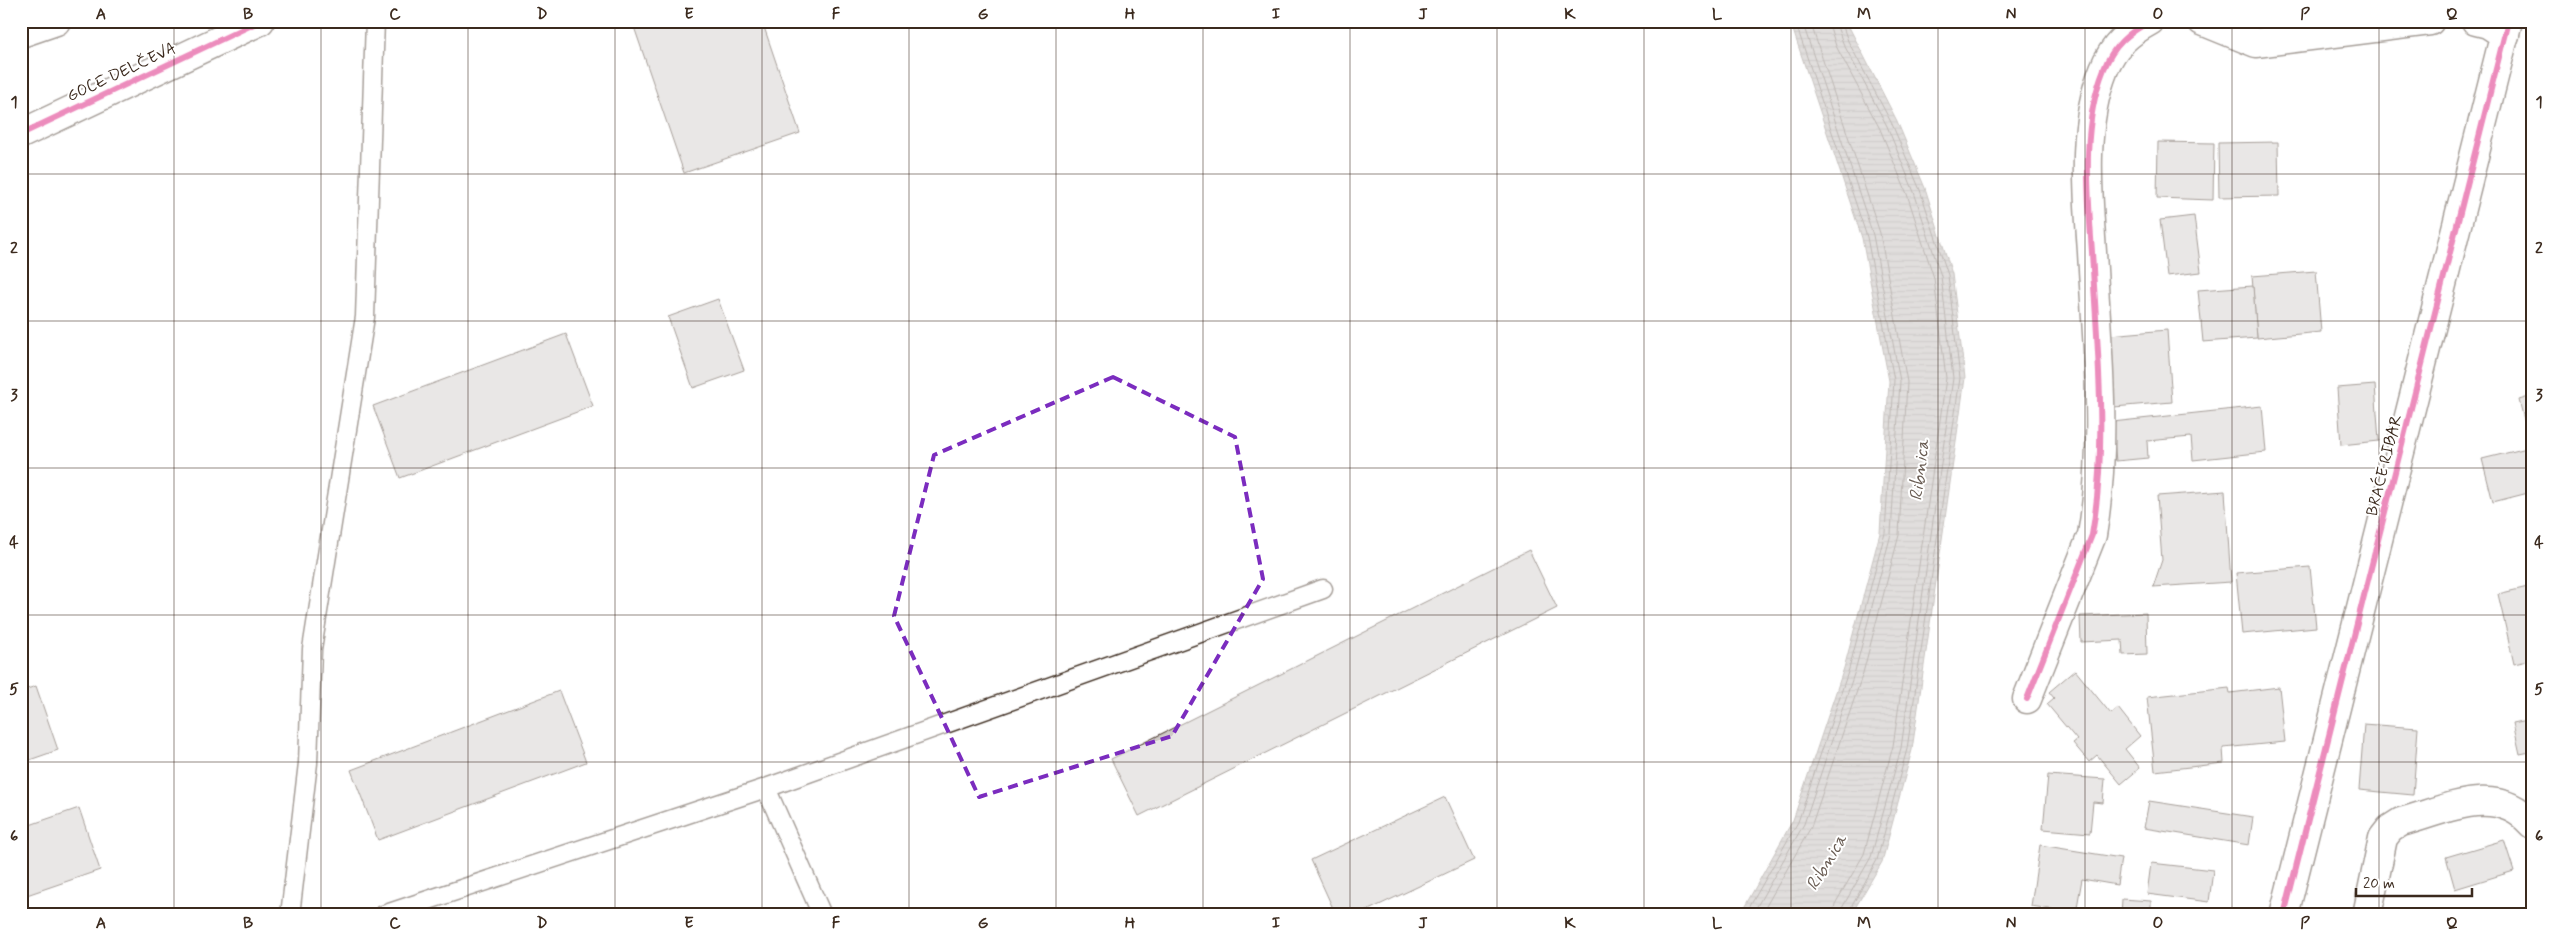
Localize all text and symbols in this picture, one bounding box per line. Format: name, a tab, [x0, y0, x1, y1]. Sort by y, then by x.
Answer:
text: A	[96, 4, 106, 25]
text: B	[243, 4, 253, 25]
text: C	[389, 4, 401, 25]
text: D	[536, 4, 548, 25]
text: E	[684, 4, 694, 25]
text: F	[832, 4, 841, 25]
text: G	[978, 4, 989, 25]
text: H	[1125, 4, 1136, 25]
text: I	[1272, 4, 1281, 25]
text: J	[1418, 4, 1428, 25]
text: K	[1564, 4, 1576, 25]
text: L	[1712, 4, 1723, 25]
text: M	[1857, 4, 1871, 25]
text: N	[2006, 4, 2016, 25]
text: O	[2153, 4, 2164, 25]
text: P	[2300, 4, 2310, 25]
text: Q	[2446, 4, 2458, 25]
street label: GOCE DELČEVA	[64, 38, 180, 107]
text: 1	[10, 92, 18, 113]
text: 1	[2535, 92, 2543, 113]
text: 2	[10, 238, 18, 259]
text: 2	[2535, 238, 2543, 259]
text: 3	[10, 385, 18, 406]
text: 3	[2535, 385, 2543, 406]
street label: BRAĆE RIBAR	[2361, 412, 2407, 518]
water label: Ribnica	[1904, 437, 1936, 502]
text: 4	[9, 532, 19, 553]
text: 4	[2534, 532, 2544, 553]
text: 5	[9, 679, 19, 700]
text: 5	[2534, 679, 2544, 700]
text: 6	[10, 826, 18, 847]
text: 6	[2535, 826, 2543, 847]
water label: Ribnica	[1801, 829, 1854, 895]
scale bar	[2356, 866, 2472, 898]
text: 20 m	[2363, 874, 2395, 894]
text: A	[96, 913, 106, 934]
text: B	[243, 913, 253, 934]
text: C	[389, 913, 401, 934]
text: D	[536, 913, 548, 934]
text: E	[684, 913, 694, 934]
text: F	[832, 913, 841, 934]
text: G	[978, 913, 989, 934]
text: H	[1125, 913, 1136, 934]
text: I	[1272, 913, 1281, 934]
text: J	[1418, 913, 1428, 934]
text: K	[1564, 913, 1576, 934]
text: L	[1712, 913, 1723, 934]
text: M	[1857, 913, 1871, 934]
text: N	[2006, 913, 2016, 934]
text: O	[2153, 913, 2164, 934]
text: P	[2300, 913, 2310, 934]
text: Q	[2446, 913, 2458, 934]

